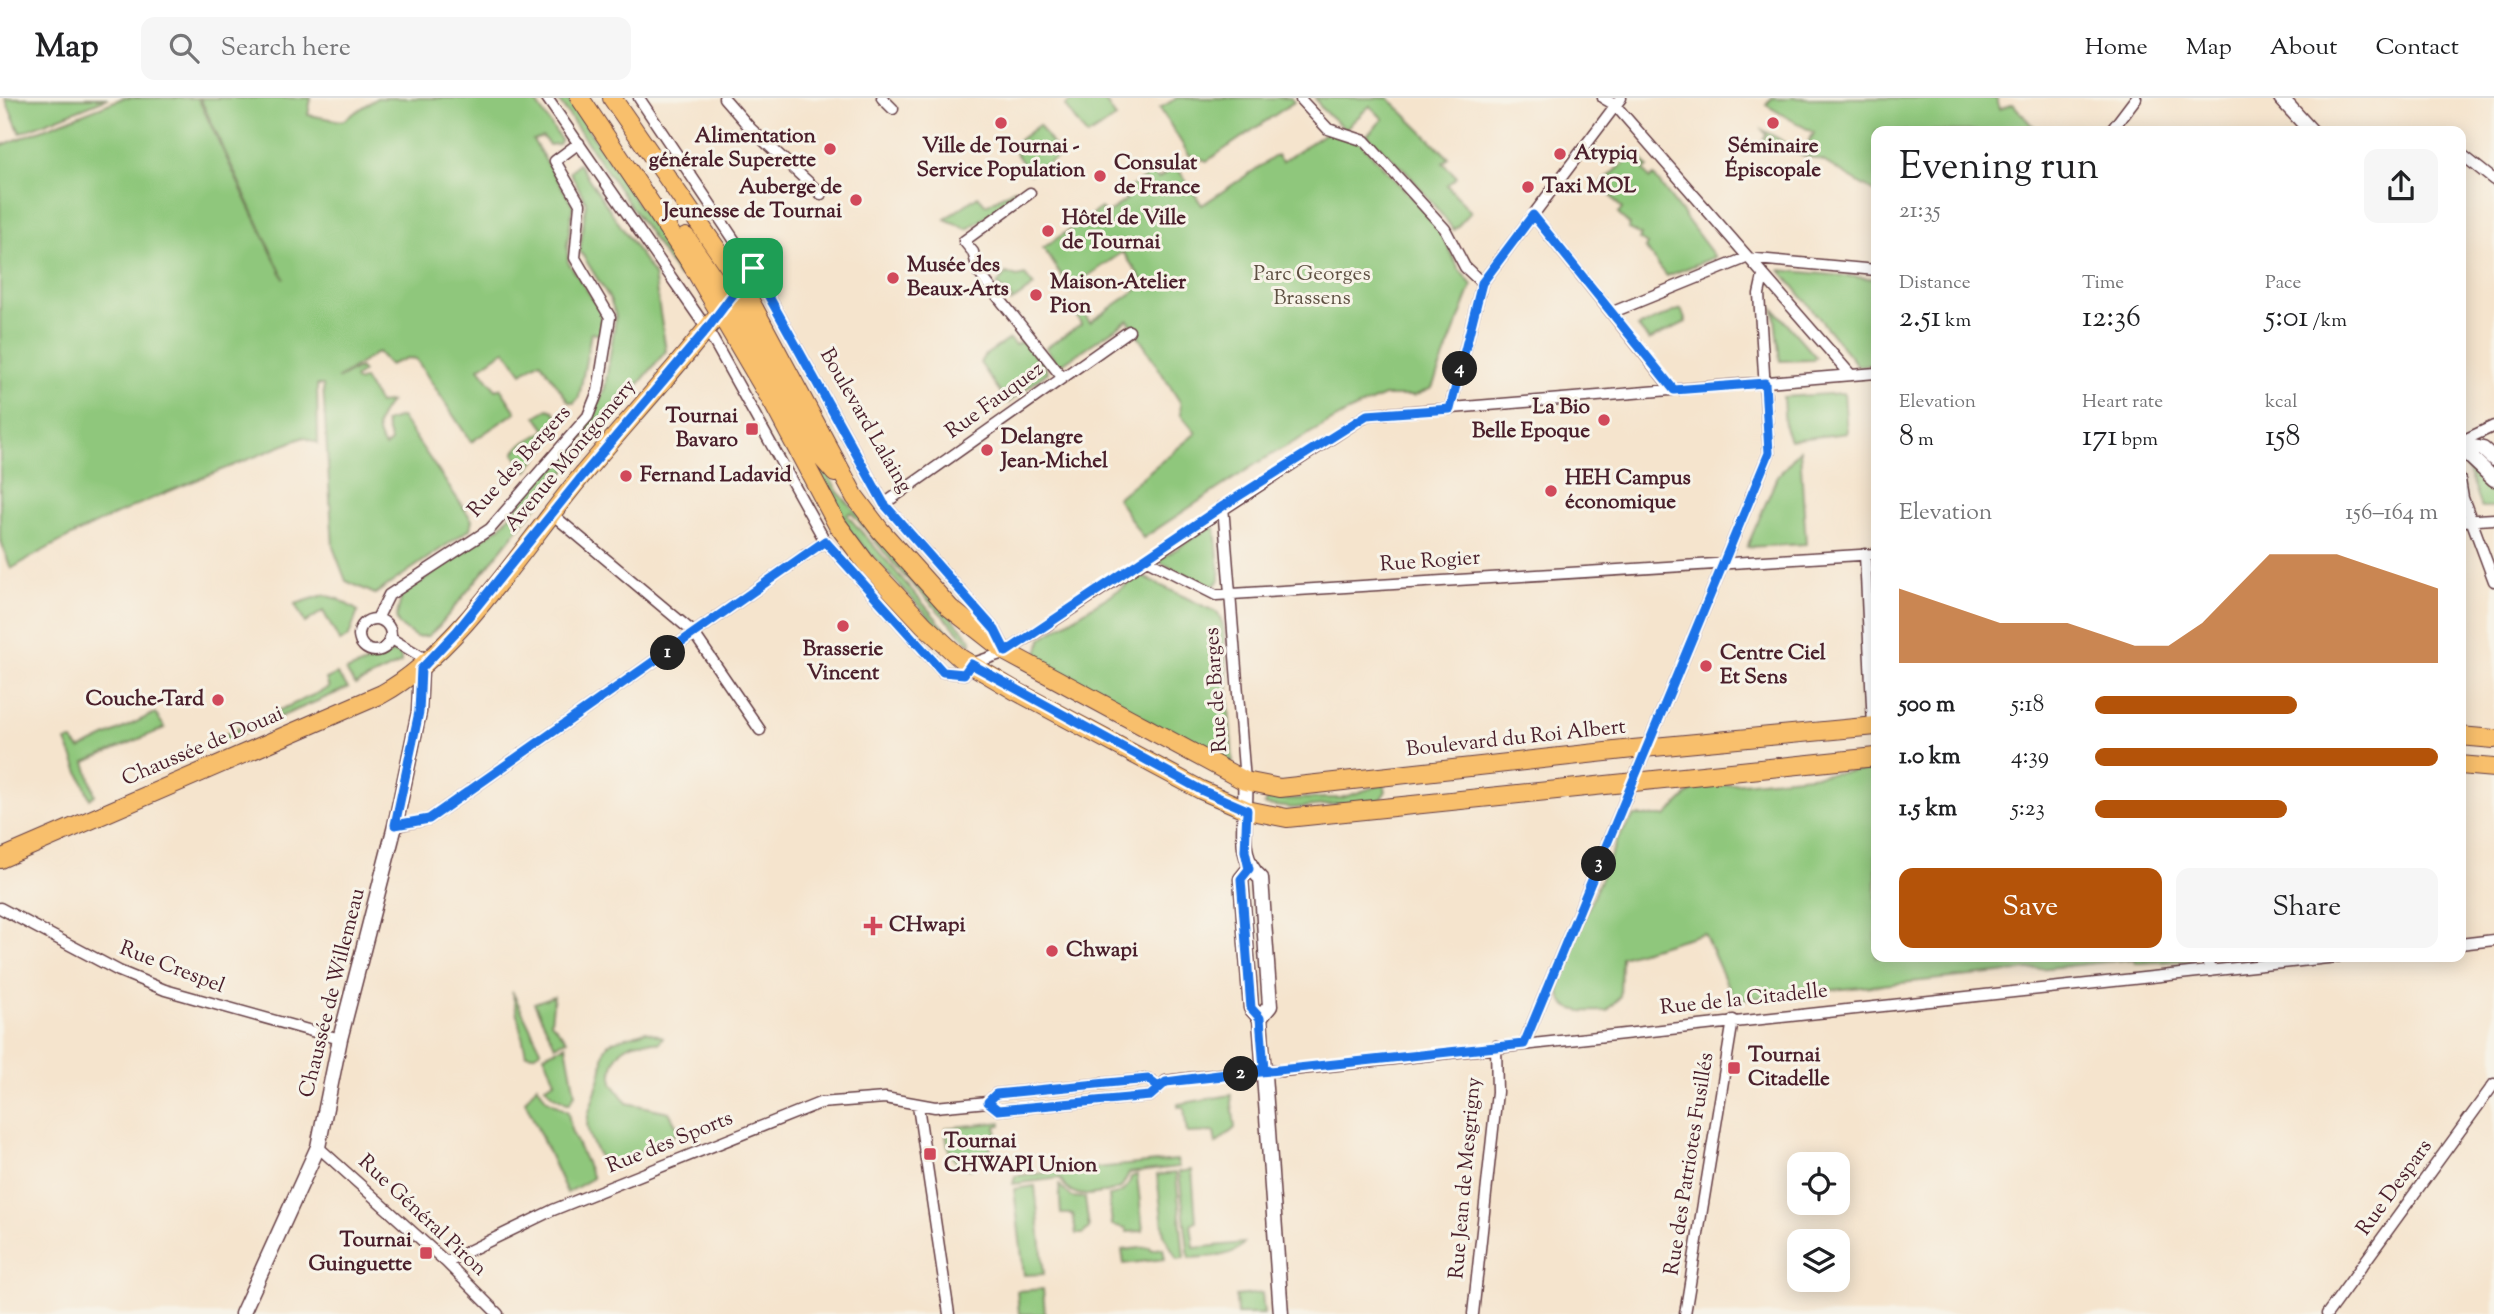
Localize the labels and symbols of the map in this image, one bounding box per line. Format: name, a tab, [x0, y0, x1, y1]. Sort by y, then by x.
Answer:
marker: Ville de Tournai - Service Population	[993, 115, 1009, 131]
marker: Séminaire Épiscopale	[1765, 115, 1781, 131]
place label: Alimentation générale Superette	[649, 122, 817, 176]
place label: Ville de Tournai - Service Population	[916, 132, 1086, 186]
place label: Séminaire Épiscopale	[1725, 132, 1821, 186]
place label: Atypiq	[1574, 139, 1638, 169]
marker: Alimentation générale Superette	[822, 141, 838, 157]
marker: Atypiq	[1552, 146, 1568, 162]
place label: Consulat de France	[1114, 149, 1200, 203]
marker: Consulat de France	[1092, 168, 1108, 184]
place label: Taxi MOL	[1542, 172, 1636, 202]
place label: Auberge de Jeunesse de Tournai	[661, 173, 842, 227]
marker: Taxi MOL	[1520, 179, 1536, 195]
marker: Auberge de Jeunesse de Tournai	[848, 192, 864, 208]
place label: Hôtel de Ville de Tournai	[1062, 204, 1186, 258]
marker: Hôtel de Ville de Tournai	[1040, 223, 1056, 239]
pin	[723, 238, 783, 298]
place label: Musée des Beaux-Arts	[907, 251, 1009, 305]
park label: Parc Georges Brassens	[1253, 260, 1371, 314]
place label: Maison-Atelier Pion	[1050, 268, 1186, 322]
marker: Musée des Beaux-Arts	[885, 270, 901, 286]
marker: Maison-Atelier Pion	[1028, 287, 1044, 303]
street label: Boulevard Lalaing	[811, 343, 919, 499]
pin: 4	[1442, 352, 1478, 386]
street label: Rue Fauquez	[940, 355, 1050, 447]
street label: Avenue Montgomery	[498, 373, 644, 539]
place label: La Bio Belle Epoque	[1472, 393, 1590, 447]
street label: Rue des Bergers	[461, 399, 579, 525]
place label: Tournai Bavaro	[666, 402, 739, 456]
marker: La Bio Belle Epoque	[1596, 412, 1612, 428]
marker: Tournai Bavaro	[744, 421, 760, 437]
place label: Delangre Jean-Michel	[999, 423, 1108, 477]
marker: Delangre Jean-Michel	[979, 442, 995, 458]
place label: Fernand Ladavid	[640, 461, 792, 491]
place label: HEH Campus économique	[1565, 464, 1691, 518]
marker: Fernand Ladavid	[618, 468, 634, 484]
marker: HEH Campus économique	[1543, 483, 1559, 499]
street label: Rue Rogier	[1379, 544, 1481, 580]
marker: Brasserie Vincent	[835, 618, 851, 634]
street label: Rue de Barges	[1198, 626, 1236, 754]
place label: Brasserie Vincent	[803, 635, 884, 689]
pin: 1	[650, 636, 686, 670]
place label: Centre Ciel Et Sens	[1720, 639, 1826, 693]
marker: Centre Ciel Et Sens	[1698, 658, 1714, 674]
place label: Couche-Tard	[85, 685, 204, 715]
marker: Couche-Tard	[210, 692, 226, 708]
street label: Chaussée de Douai	[117, 699, 289, 795]
street label: Boulevard du Roi Albert	[1405, 713, 1627, 765]
pin: 3	[1582, 846, 1616, 882]
street label: Chaussée de Willemeau	[292, 885, 374, 1101]
place label: CHwapi	[889, 911, 965, 941]
marker: CHwapi	[863, 916, 883, 936]
street label: Rue Crespel	[115, 934, 229, 1002]
place label: Chwapi	[1066, 936, 1138, 966]
marker: Chwapi	[1044, 943, 1060, 959]
street label: Rue de la Citadelle	[1659, 976, 1829, 1024]
place label: Tournai Citadelle	[1748, 1041, 1830, 1095]
street label: Rue des Patriotes Fusillés	[1658, 1050, 1722, 1278]
pin: 2	[1224, 1056, 1258, 1091]
marker: Tournai Citadelle	[1726, 1060, 1742, 1076]
street label: Rue Jean de Mesgrigny	[1442, 1075, 1490, 1280]
street label: Rue des Sports	[602, 1104, 738, 1182]
place label: Tournai CHWAPI Union	[944, 1127, 1098, 1181]
street label: Rue Despars	[2350, 1134, 2440, 1242]
marker: Tournai CHWAPI Union	[922, 1146, 938, 1162]
street label: Rue Général Piron	[351, 1148, 493, 1284]
place label: Tournai Guinguette	[308, 1226, 412, 1280]
marker: Tournai Guinguette	[418, 1245, 434, 1261]

